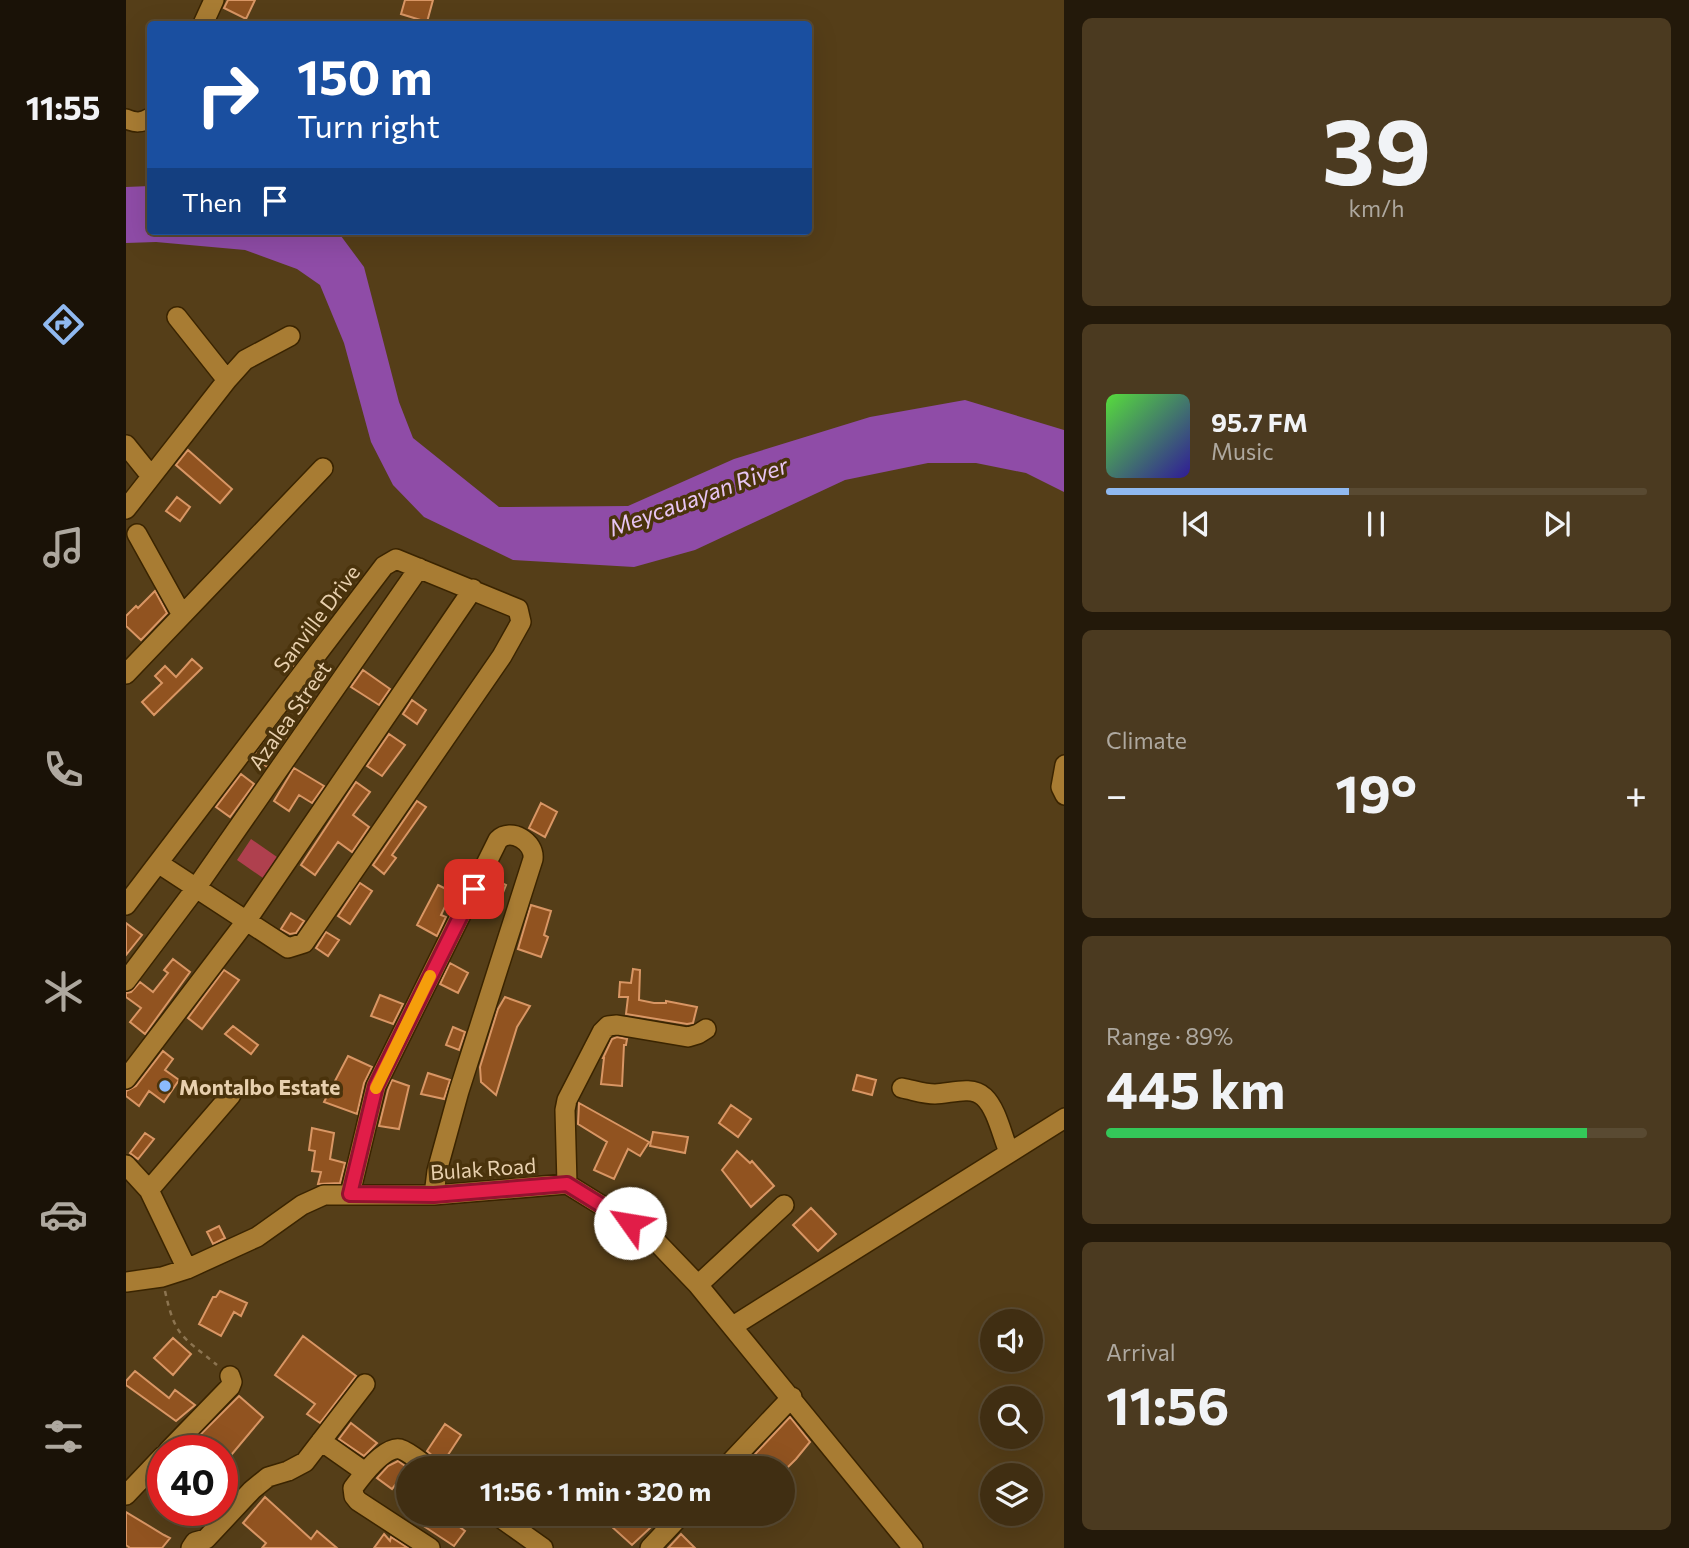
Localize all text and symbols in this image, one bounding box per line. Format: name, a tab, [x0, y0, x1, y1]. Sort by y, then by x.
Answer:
text: 150 m	[297, 45, 432, 105]
icon: right	[182, 49, 273, 140]
text: 11:55	[26, 87, 100, 127]
text: 39	[1322, 92, 1431, 204]
text: Turn right	[297, 105, 440, 145]
icon: arrive	[256, 182, 294, 220]
text: Then	[182, 186, 242, 217]
text: km/h	[1349, 194, 1404, 222]
icon: directions	[39, 300, 88, 349]
text: 95.7 FM	[1211, 406, 1308, 437]
text: Music	[1211, 437, 1274, 465]
water label: Meycauayan River	[605, 450, 792, 541]
icon: previous	[1177, 505, 1215, 543]
icon: pause	[1357, 505, 1395, 543]
icon: next	[1538, 505, 1576, 543]
icon: music	[39, 523, 88, 572]
street label: Sanville Drive	[268, 559, 364, 677]
street label: Azalea Street	[242, 656, 336, 774]
text: Climate	[1106, 726, 1187, 754]
icon: phone	[39, 745, 88, 794]
text: 19°	[1335, 760, 1417, 824]
text: −	[1106, 770, 1128, 817]
text: +	[1625, 770, 1647, 817]
pin	[444, 859, 504, 919]
icon: arrive	[455, 870, 493, 908]
icon: climate	[39, 967, 88, 1016]
text: Range · 89%	[1106, 1022, 1233, 1050]
text: 445 km	[1106, 1056, 1285, 1120]
place label: Montalbo Estate	[179, 1074, 340, 1099]
marker: Montalbo Estate	[157, 1078, 173, 1094]
street label: Bulak Road	[429, 1152, 537, 1184]
position arrow	[593, 1186, 667, 1260]
icon: car	[39, 1190, 88, 1239]
map controls	[980, 1309, 1043, 1526]
button: sound	[980, 1309, 1043, 1372]
text: Arrival	[1106, 1338, 1176, 1366]
text: 11:56	[1106, 1372, 1229, 1436]
button: search	[980, 1386, 1043, 1449]
icon: filters	[39, 1412, 88, 1461]
speed limit sign: 40	[147, 1435, 238, 1526]
button: layers	[980, 1463, 1043, 1526]
text: 11:56 · 1 min · 320 m	[480, 1475, 711, 1506]

